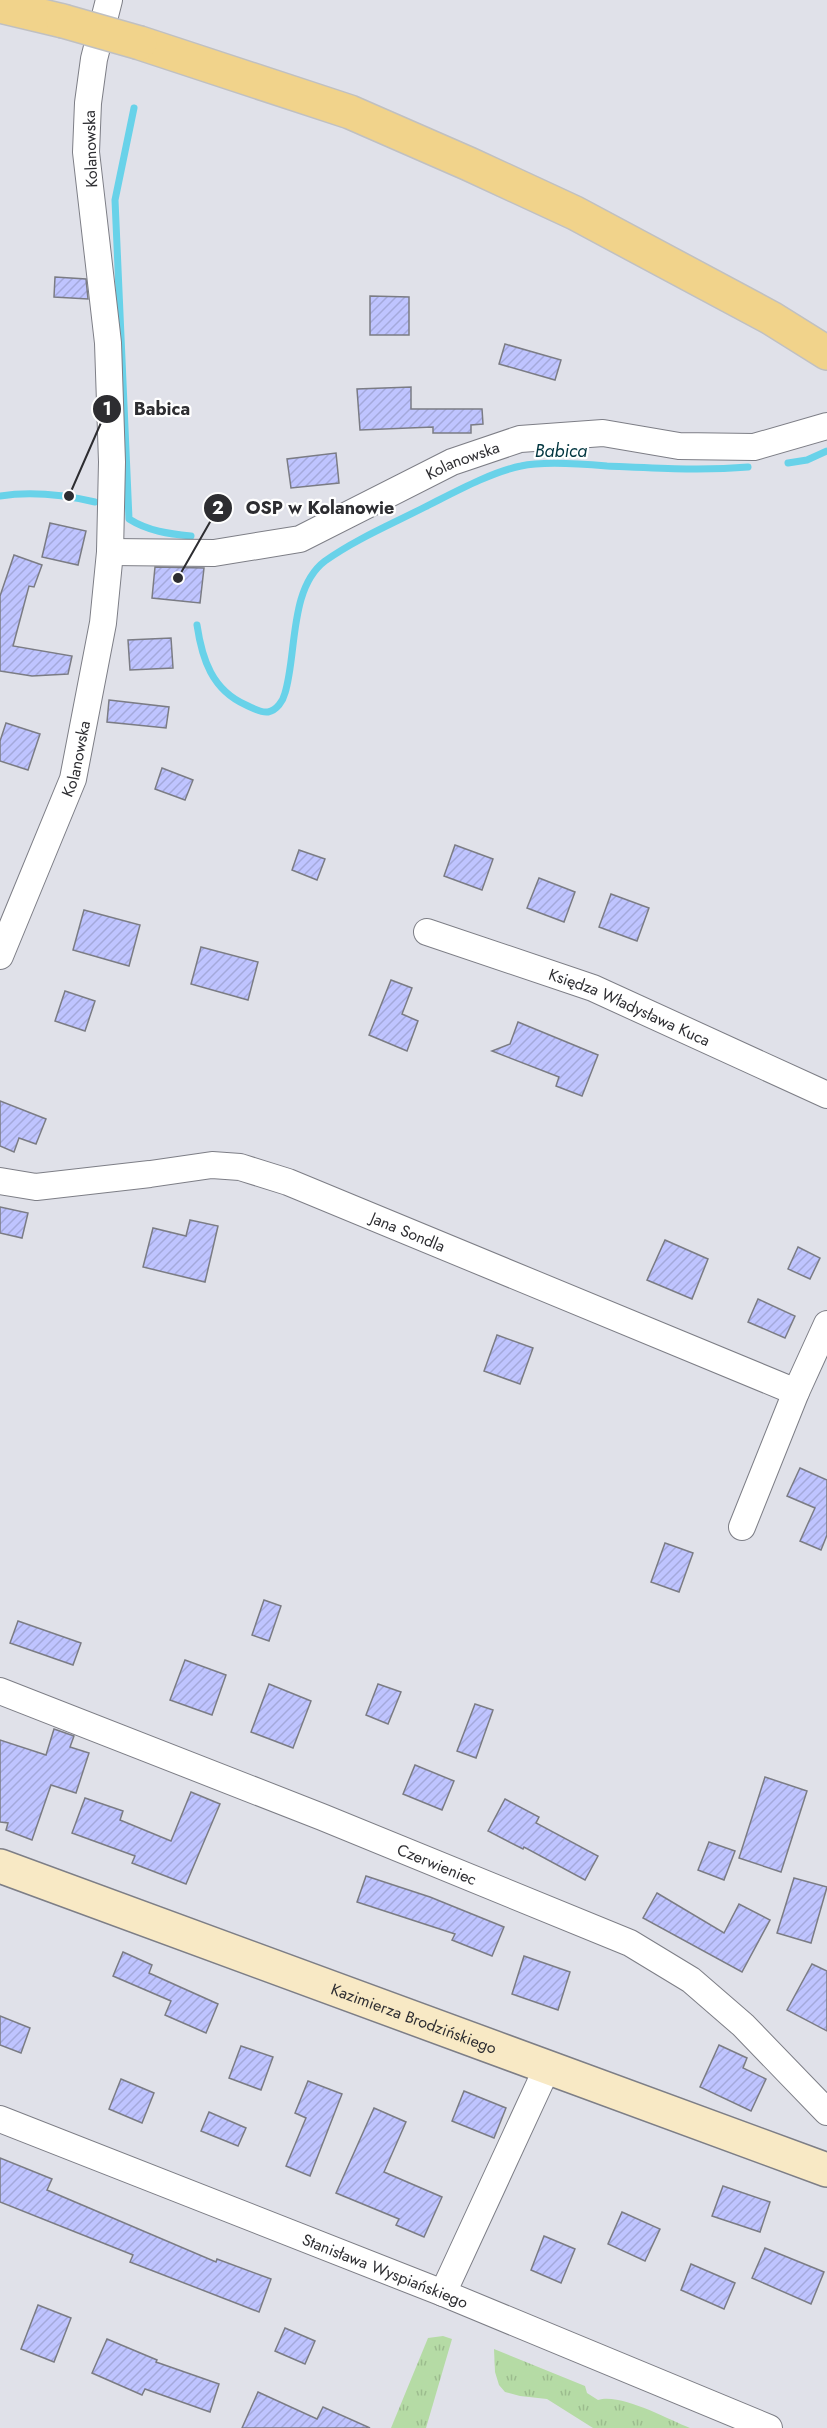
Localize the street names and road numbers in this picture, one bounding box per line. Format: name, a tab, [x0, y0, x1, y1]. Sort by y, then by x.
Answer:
street label: Kolanowska	[78, 110, 103, 188]
street label: Kolanowska	[422, 436, 503, 486]
street label: Kolanowska	[56, 719, 96, 801]
street label: Księdza Władysława Kuca	[545, 963, 714, 1052]
street label: Jana Sondla	[365, 1206, 449, 1258]
street label: Czerwieniec	[394, 1838, 480, 1891]
street label: Kazimierza Brodzińskiego	[328, 1978, 500, 2060]
street label: Stanisława Wyspiańskiego	[299, 2228, 472, 2314]

